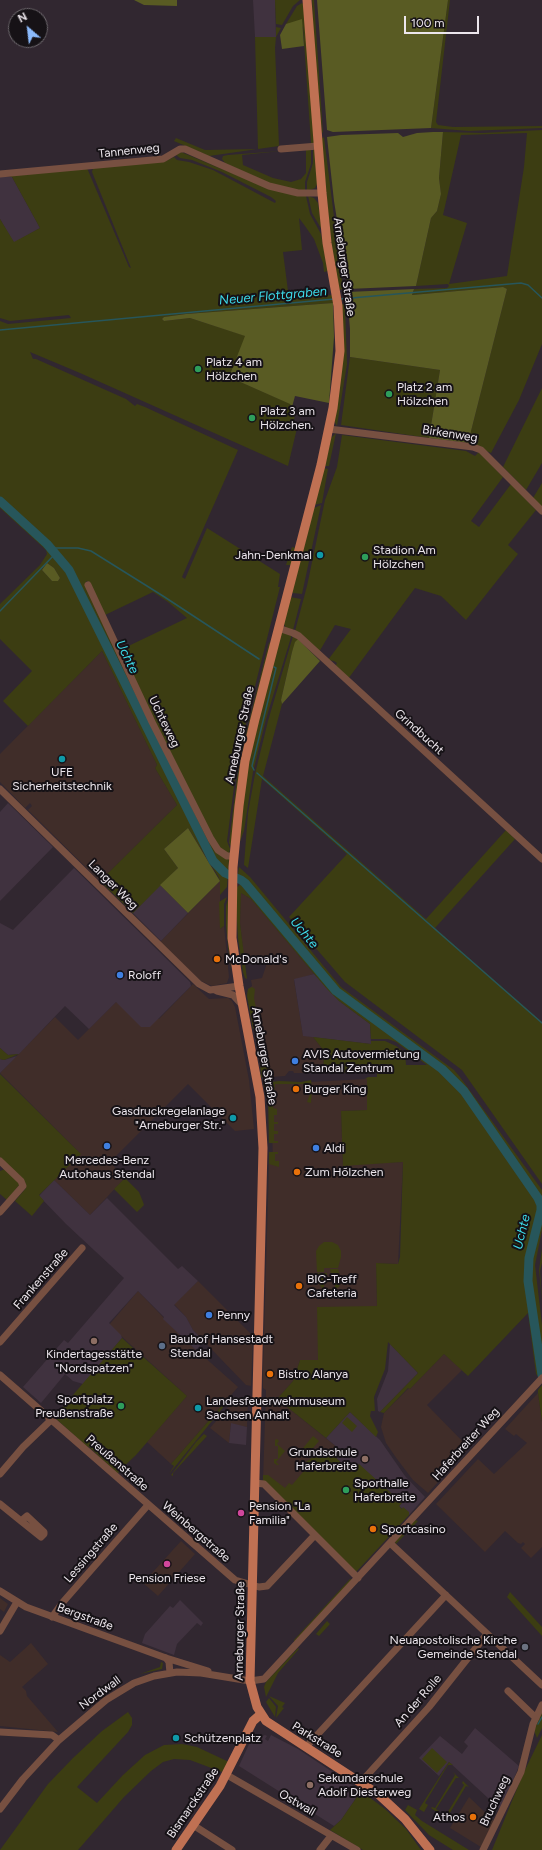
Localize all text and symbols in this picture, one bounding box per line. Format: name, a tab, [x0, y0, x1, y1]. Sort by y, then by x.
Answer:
north arrow	[8, 8, 48, 48]
scale bar	[406, 8, 481, 34]
text: N	[16, 10, 29, 26]
text: 100 m	[411, 16, 445, 30]
street label: Tannenweg	[98, 141, 160, 161]
street label: Arneburger Straße	[330, 217, 358, 317]
water label: Neuer Flottgraben	[218, 284, 328, 308]
place label: Platz 4 am Hölzchen	[206, 355, 262, 383]
marker: Platz 4 am Hölzchen	[193, 364, 203, 374]
place label: Platz 2 am Hölzchen	[397, 380, 452, 408]
marker: Platz 2 am Hölzchen	[384, 389, 394, 399]
place label: Platz 3 am Hölzchen.	[260, 404, 315, 432]
marker: Platz 3 am Hölzchen.	[247, 413, 257, 423]
street label: Birkenweg	[421, 423, 479, 445]
place label: Stadion Am Hölzchen	[373, 543, 436, 571]
place label: Jahn-Denkmal	[235, 548, 312, 562]
marker: Jahn-Denkmal	[315, 550, 325, 560]
marker: Stadion Am Hölzchen	[360, 552, 370, 562]
water label: Uchte	[112, 638, 142, 676]
street label: Arneburger Straße	[223, 685, 257, 785]
street label: Uchteweg	[145, 694, 183, 750]
street label: Grindbucht	[391, 706, 447, 758]
marker: UFE Sicherheitstechnik	[57, 754, 67, 764]
place label: UFE Sicherheitstechnik	[12, 765, 112, 793]
street label: Langer Weg	[85, 857, 141, 913]
water label: Uchte	[287, 914, 321, 952]
place label: McDonald's	[225, 952, 287, 966]
marker: McDonald's	[212, 954, 222, 964]
place label: Roloff	[128, 968, 161, 982]
marker: Roloff	[115, 970, 125, 980]
street label: Arneburger Straße	[248, 1006, 280, 1106]
place label: AVIS Autovermietung Standal Zentrum	[303, 1047, 420, 1075]
marker: AVIS Autovermietung Standal Zentrum	[290, 1056, 300, 1066]
place label: Burger King	[304, 1082, 367, 1096]
marker: Burger King	[291, 1084, 301, 1094]
place label: Gasdruckregelanlage "Arneburger Str."	[112, 1104, 225, 1132]
marker: Gasdruckregelanlage "Arneburger Str."	[228, 1113, 238, 1123]
marker: Mercedes-Benz Autohaus Stendal	[102, 1141, 112, 1151]
place label: Aldi	[324, 1141, 345, 1155]
marker: Aldi	[311, 1143, 321, 1153]
place label: Mercedes-Benz Autohaus Stendal	[59, 1153, 155, 1181]
place label: Zum Hõlzchen	[305, 1165, 384, 1179]
marker: Zum Hõlzchen	[292, 1167, 302, 1177]
water label: Uchte	[510, 1213, 534, 1251]
street label: Frankenstraße	[11, 1246, 71, 1312]
place label: BIC-Treff Cafeteria	[307, 1272, 357, 1300]
marker: BIC-Treff Cafeteria	[294, 1281, 304, 1291]
place label: Penny	[217, 1308, 250, 1322]
marker: Penny	[204, 1310, 214, 1320]
place label: Bauhof Hansestadt Stendal	[170, 1332, 273, 1360]
marker: Kindertagesstätte "Nordspatzen"	[89, 1336, 99, 1346]
marker: Bauhof Hansestadt Stendal	[157, 1341, 167, 1351]
place label: Kindertagesstätte "Nordspatzen"	[46, 1347, 142, 1375]
place label: Bistro Alanya	[278, 1367, 348, 1381]
marker: Bistro Alanya	[265, 1369, 275, 1379]
place label: Sportplatz Preußenstraße	[35, 1392, 113, 1420]
place label: Landesfeuerwehrmuseum Sachsen Anhalt	[206, 1394, 345, 1422]
marker: Sportplatz Preußenstraße	[116, 1401, 126, 1411]
marker: Landesfeuerwehrmuseum Sachsen Anhalt	[193, 1403, 203, 1413]
street label: Haferbreiter Weg	[429, 1405, 503, 1483]
street label: Preußenstraße	[83, 1432, 151, 1494]
place label: Grundschule Haferbreite	[289, 1445, 357, 1473]
marker: Grundschule Haferbreite	[360, 1454, 370, 1464]
place label: Sporthalle Haferbreite	[354, 1476, 416, 1504]
marker: Sporthalle Haferbreite	[341, 1485, 351, 1495]
street label: Weinbergstraße	[159, 1499, 233, 1565]
place label: Pension "La Familia"	[249, 1499, 310, 1527]
marker: Pension "La Familia"	[236, 1508, 246, 1518]
street label: Lessingstraße	[61, 1520, 121, 1586]
place label: Sportcasino	[381, 1522, 446, 1536]
marker: Sportcasino	[368, 1524, 378, 1534]
marker: Pension Friese	[162, 1559, 172, 1569]
place label: Pension Friese	[128, 1571, 206, 1585]
street label: Arneburger Straße	[232, 1581, 248, 1681]
street label: Bergstraße	[55, 1600, 115, 1634]
place label: Neuapostolische Kirche Gemeinde Stendal	[390, 1633, 517, 1661]
marker: Neuapostolische Kirche Gemeinde Stendal	[520, 1642, 530, 1652]
street label: An der Rolle	[391, 1672, 445, 1730]
street label: Nordwall	[76, 1673, 124, 1713]
street label: Parkstraße	[289, 1719, 345, 1761]
place label: Schützenplatz	[184, 1731, 261, 1745]
marker: Schützenplatz	[171, 1733, 181, 1743]
street label: Bismarckstraße	[164, 1765, 222, 1841]
place label: Sekundarschule Adolf Diesterweg	[318, 1771, 411, 1799]
street label: Bruchweg	[477, 1773, 513, 1829]
marker: Sekundarschule Adolf Diesterweg	[305, 1780, 315, 1790]
street label: Ostwall	[276, 1787, 318, 1819]
place label: Athos	[433, 1810, 465, 1824]
marker: Athos	[468, 1812, 478, 1822]

